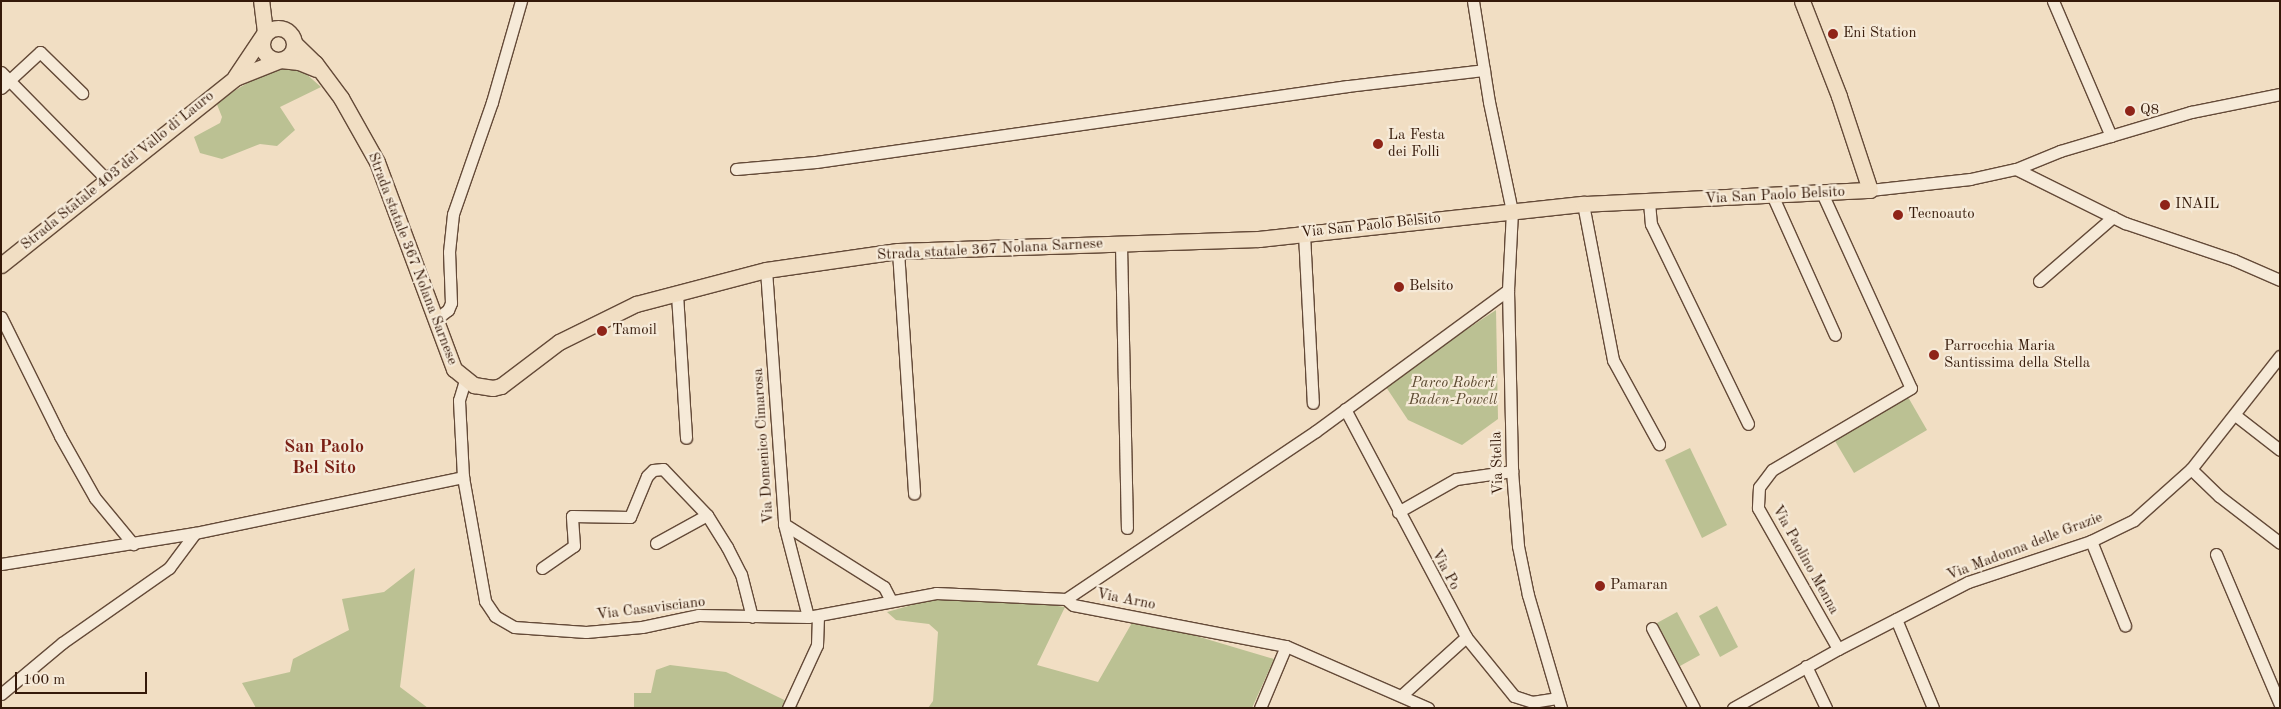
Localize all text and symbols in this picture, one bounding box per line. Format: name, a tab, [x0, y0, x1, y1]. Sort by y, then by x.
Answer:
place label: Eni Station	[1843, 25, 1916, 43]
marker: Eni Station	[1827, 28, 1839, 40]
street label: Strada Statale 403 del Vallo di Lauro	[18, 87, 218, 255]
place label: Q8	[2140, 102, 2159, 120]
marker: Q8	[2124, 105, 2136, 117]
place label: La Festa dei Folli	[1388, 126, 1445, 161]
marker: La Festa dei Folli	[1372, 138, 1384, 150]
street label: Strada statale 367 Nolana Sarnese	[363, 150, 461, 368]
street label: Via San Paolo Belsito	[1705, 183, 1845, 209]
place label: INAIL	[2175, 196, 2219, 214]
marker: INAIL	[2159, 199, 2171, 211]
place label: Tecnoauto	[1908, 206, 1975, 224]
marker: Tecnoauto	[1892, 209, 1904, 221]
street label: Via San Paolo Belsito	[1300, 210, 1442, 242]
street label: Strada statale 367 Nolana Sarnese	[877, 235, 1103, 265]
place label: Belsito	[1409, 278, 1454, 296]
marker: Belsito	[1393, 281, 1405, 293]
place label: Tamoil	[612, 322, 657, 340]
marker: Tamoil	[596, 325, 608, 337]
place label: Parrocchia Maria Santissima della Stella	[1944, 337, 2090, 372]
marker: Parrocchia Maria Santissima della Stella	[1928, 349, 1940, 361]
street label: Via Domenico Cimarosa	[750, 368, 778, 524]
park label: Parco Robert Baden-Powell	[1409, 374, 1497, 409]
street label: Via Stella	[1488, 431, 1508, 495]
district label: San Paolo Bel Sito	[284, 437, 364, 479]
street label: Via Paolino Menna	[1768, 502, 1842, 618]
street label: Via Madonna delle Grazie	[1945, 509, 2105, 585]
street label: Via Po	[1427, 547, 1463, 593]
place label: Pamaran	[1610, 577, 1668, 595]
marker: Pamaran	[1594, 580, 1606, 592]
street label: Via Arno	[1095, 585, 1157, 615]
street label: Via Casavisciano	[596, 593, 706, 625]
scale bar	[18, 662, 150, 694]
text: 100 m	[23, 673, 65, 688]

